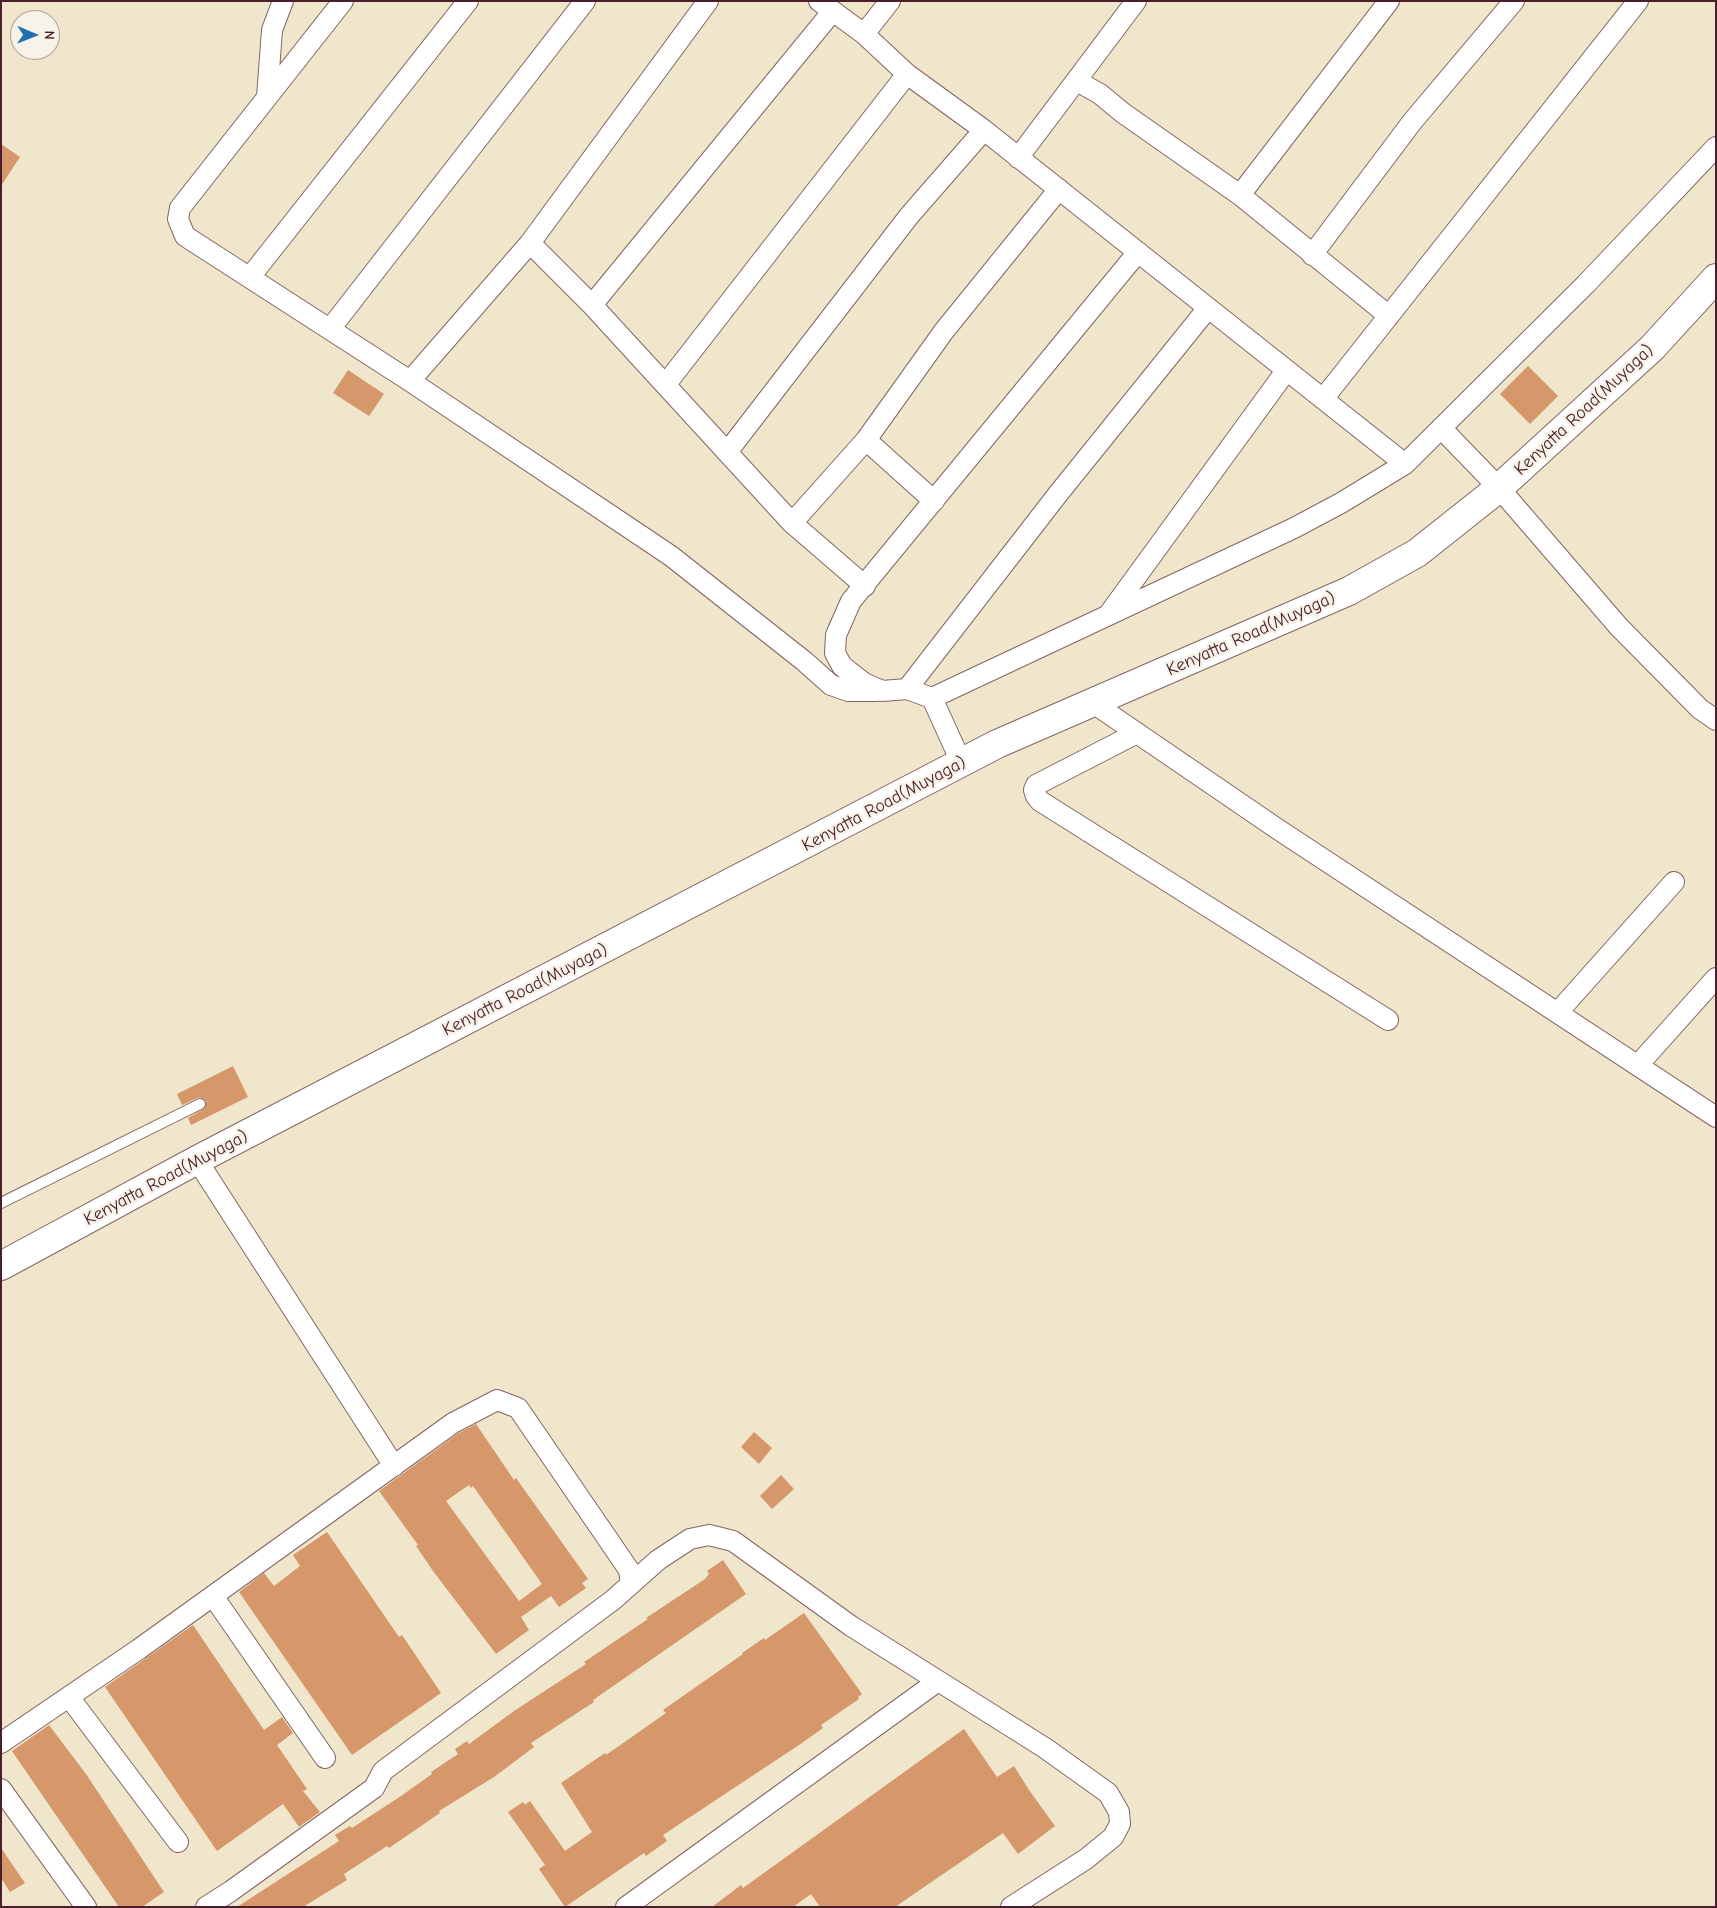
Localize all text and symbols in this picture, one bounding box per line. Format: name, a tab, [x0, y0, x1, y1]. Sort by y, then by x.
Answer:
north arrow	[10, 10, 60, 60]
text: N	[41, 31, 58, 40]
street label: Kenyatta Road(Muyaga)	[1510, 340, 1658, 480]
street label: Kenyatta Road(Muyaga)	[1163, 587, 1339, 681]
street label: Kenyatta Road(Muyaga)	[798, 752, 970, 856]
street label: Kenyatta Road(Muyaga)	[439, 939, 611, 1041]
street label: Kenyatta Road(Muyaga)	[80, 1126, 252, 1230]

